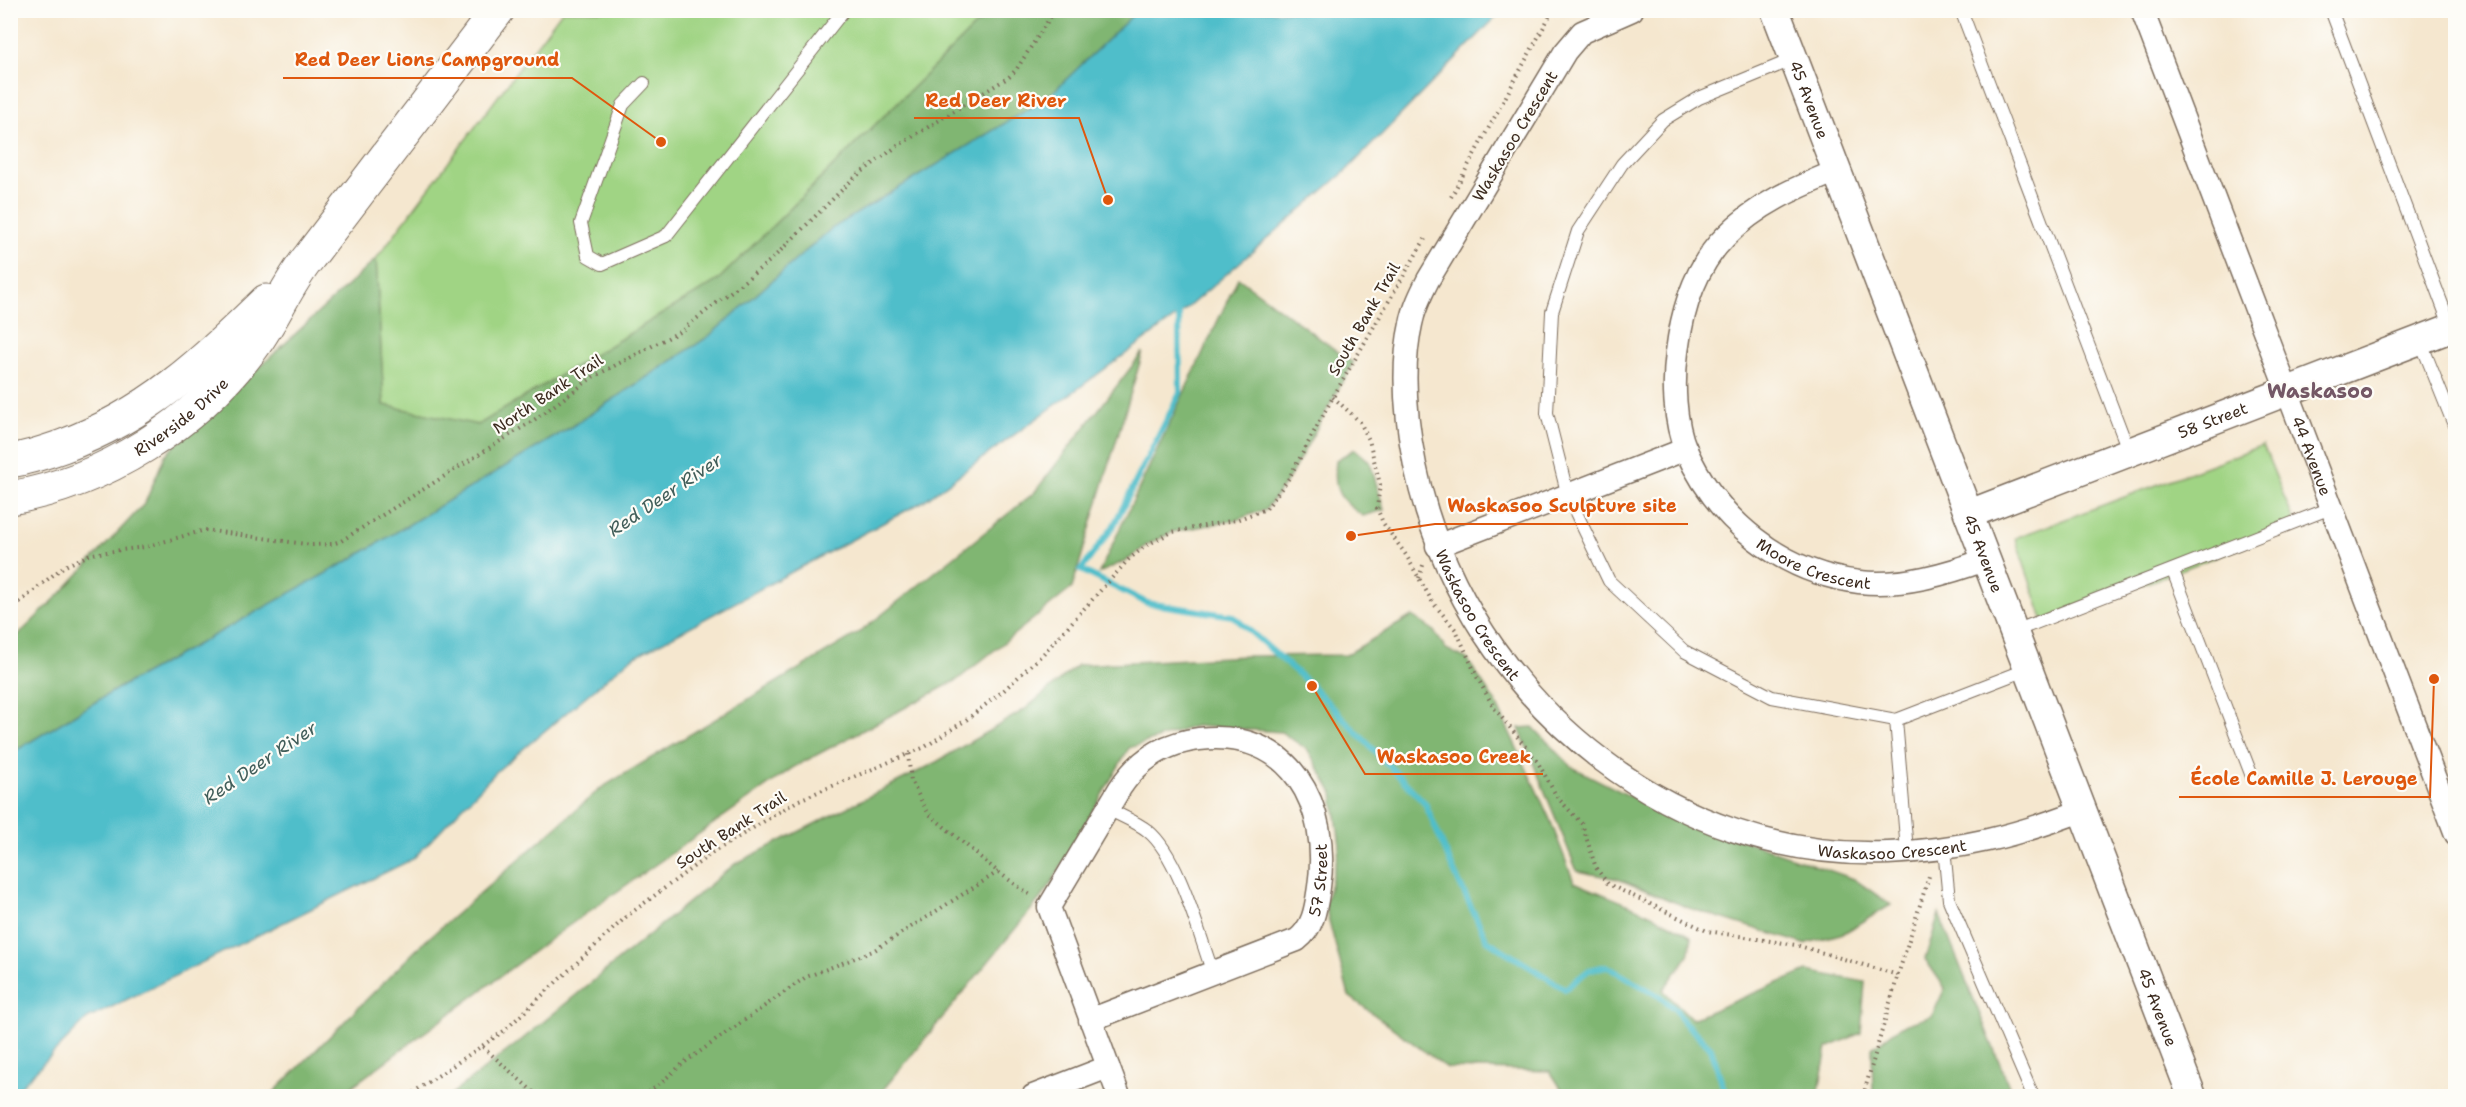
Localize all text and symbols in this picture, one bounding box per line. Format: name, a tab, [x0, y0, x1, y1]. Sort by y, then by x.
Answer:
callout: Red Deer Lions Campground	[283, 42, 572, 78]
text: Red Deer Lions Campground	[295, 48, 559, 72]
street label: 45 Avenue	[1785, 57, 1834, 142]
street label: Waskasoo Crescent	[1468, 67, 1562, 205]
callout: Red Deer River	[914, 82, 1079, 118]
text: Red Deer River	[925, 89, 1067, 113]
street label: South Bank Trail	[1323, 258, 1405, 379]
street label: North Bank Trail	[489, 349, 607, 439]
street label: Riverside Drive	[130, 373, 233, 461]
district label: Waskasoo	[2267, 378, 2373, 404]
street label: 58 Street	[2175, 397, 2250, 443]
street label: 44 Avenue	[2287, 413, 2337, 499]
water label: Red Deer River	[603, 448, 727, 542]
callout: Waskasoo Sculpture site	[1435, 488, 1688, 524]
text: Waskasoo Sculpture site	[1447, 494, 1677, 518]
street label: 45 Avenue	[1959, 511, 2008, 596]
street label: Moore Crescent	[1753, 533, 1872, 593]
street label: Waskasoo Crescent	[1431, 546, 1525, 685]
water label: Red Deer River	[198, 716, 322, 810]
callout: Waskasoo Creek	[1365, 738, 1543, 774]
text: Waskasoo Creek	[1377, 745, 1531, 769]
callout: École Camille J. Lerouge	[2179, 761, 2430, 797]
text: École Camille J. Lerouge	[2190, 765, 2418, 791]
street label: South Bank Trail	[672, 786, 790, 874]
street label: Waskasoo Crescent	[1816, 834, 1968, 864]
street label: 57 Street	[1303, 843, 1332, 919]
street label: 45 Avenue	[2133, 965, 2182, 1049]

